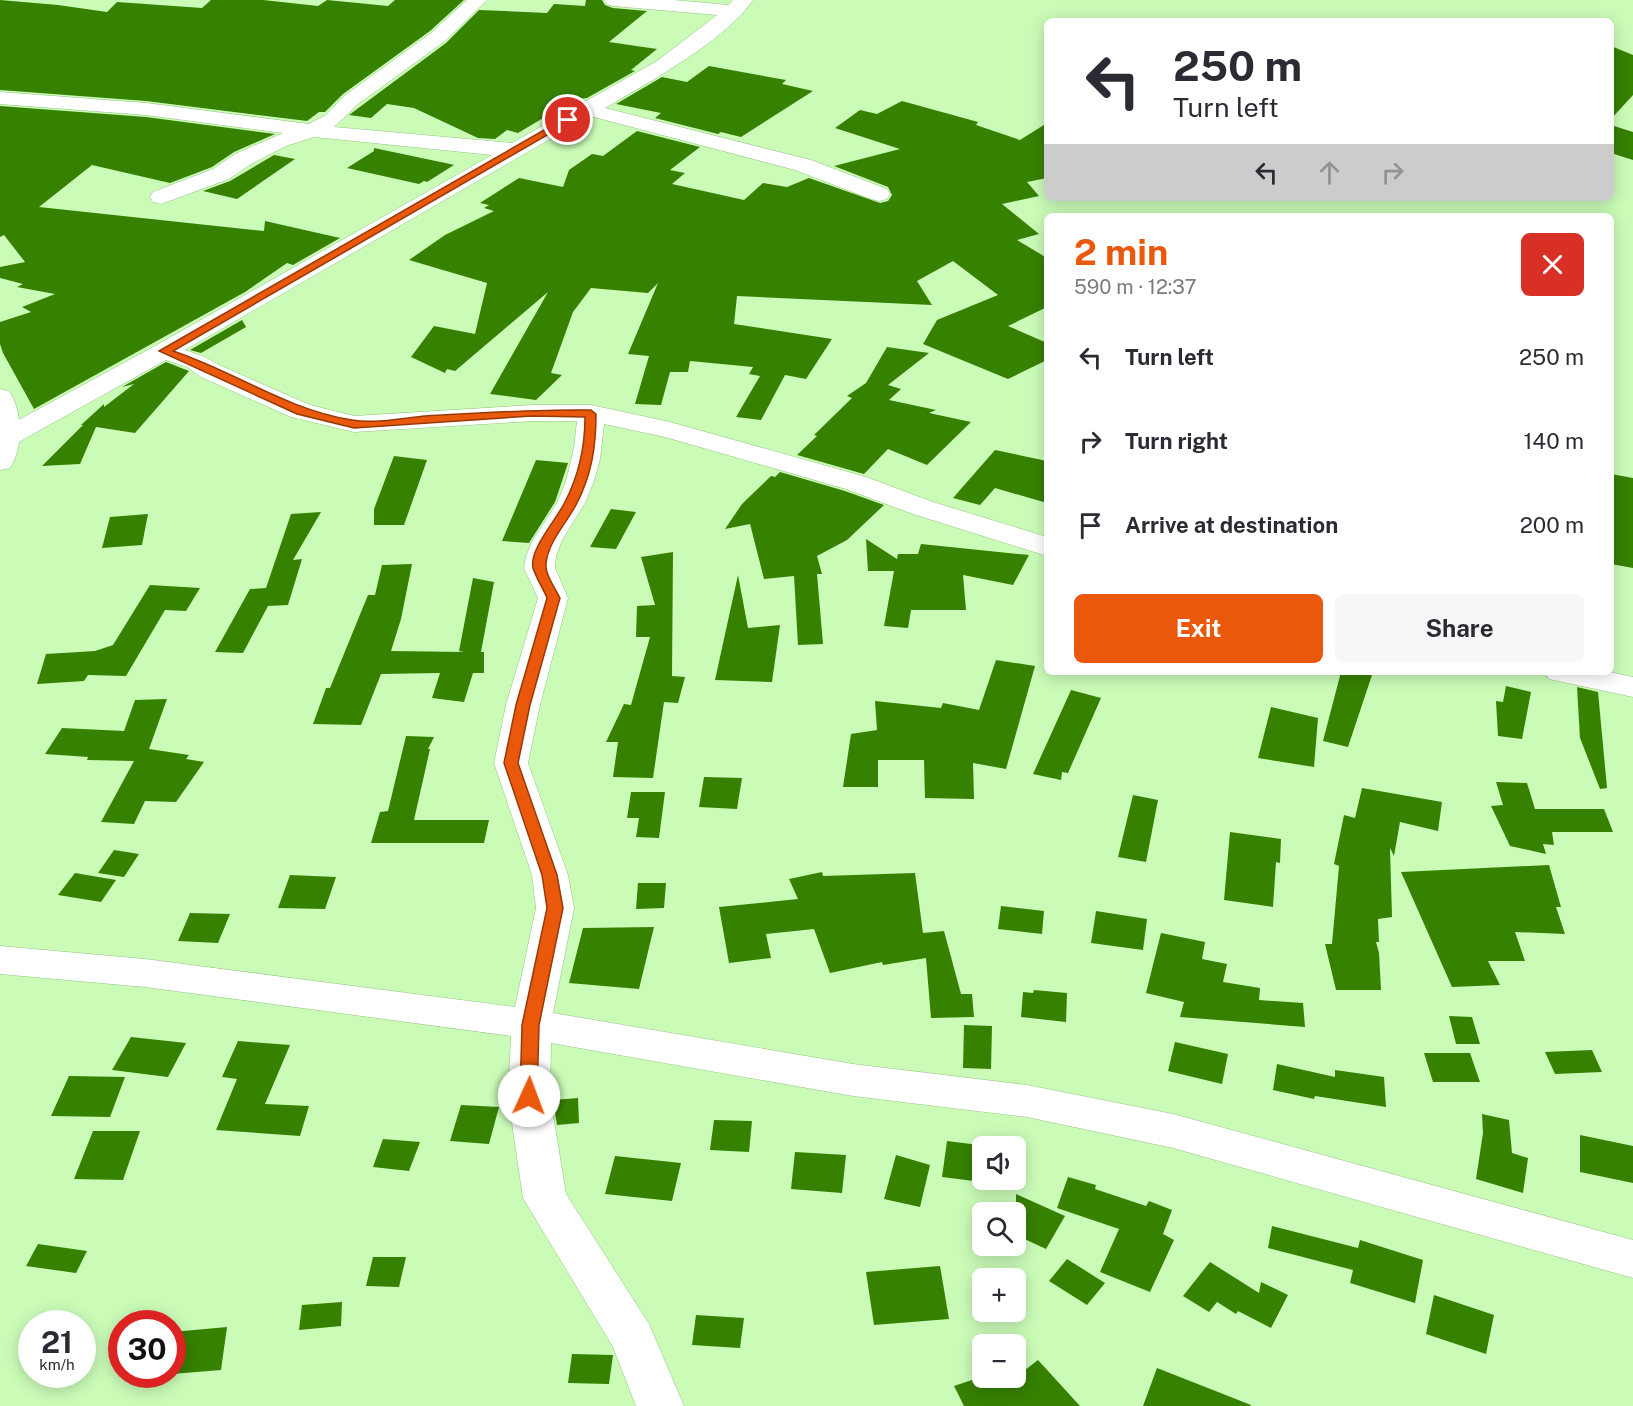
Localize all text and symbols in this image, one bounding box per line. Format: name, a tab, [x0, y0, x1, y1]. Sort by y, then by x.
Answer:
text: 250 m	[1173, 41, 1302, 90]
icon: left	[1074, 42, 1152, 120]
text: Turn left	[1173, 91, 1279, 123]
pin	[542, 94, 593, 145]
icon: arrive	[551, 103, 584, 136]
icon: left	[1250, 156, 1283, 189]
icon: ahead	[1313, 156, 1346, 189]
icon: right	[1376, 156, 1409, 189]
text: 2 min	[1074, 231, 1168, 273]
button: close	[1521, 233, 1584, 296]
text: 590 m · 12:37	[1074, 275, 1197, 299]
icon: left	[1074, 341, 1107, 374]
text: Turn left	[1125, 344, 1214, 370]
text: 250 m	[1519, 344, 1584, 370]
icon: right	[1074, 425, 1107, 458]
text: Turn right	[1125, 428, 1228, 454]
text: 140 m	[1523, 428, 1584, 454]
icon: arrive	[1074, 509, 1107, 542]
text: Arrive at destination	[1125, 512, 1338, 538]
text: 200 m	[1520, 512, 1584, 538]
button: Exit	[1074, 594, 1323, 663]
button: Share	[1335, 594, 1584, 663]
position arrow	[497, 1064, 561, 1128]
map controls	[972, 1136, 1026, 1388]
button: sound	[972, 1136, 1026, 1190]
button: search	[972, 1202, 1026, 1256]
button: +	[972, 1268, 1026, 1322]
speed limit sign: 30	[108, 1310, 186, 1388]
text: 21	[41, 1324, 73, 1360]
button: −	[972, 1334, 1026, 1388]
text: km/h	[39, 1356, 75, 1373]

